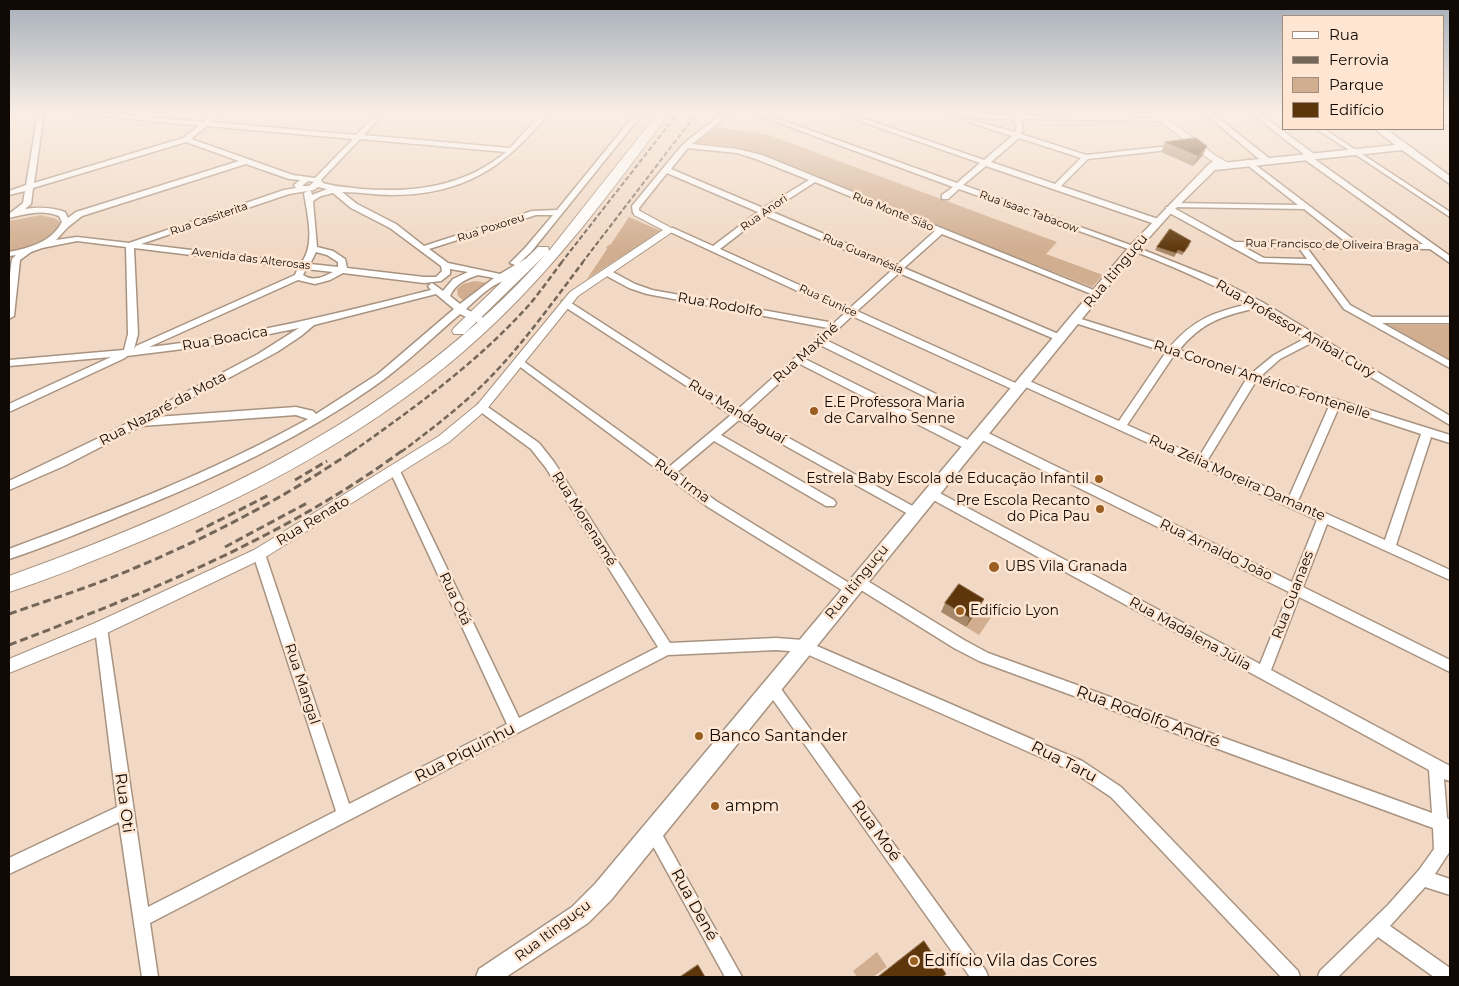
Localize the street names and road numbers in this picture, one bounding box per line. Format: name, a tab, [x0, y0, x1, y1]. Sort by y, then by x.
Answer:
street label: Rua Isaac Tabacow	[978, 188, 1080, 236]
street label: Rua Monte Sião	[850, 190, 936, 234]
street label: Rua Anori	[738, 192, 790, 234]
street label: Rua Cassiterita	[168, 200, 250, 238]
street label: Rua Poxoreu	[456, 211, 526, 245]
street label: Rua Guaranésia	[821, 231, 905, 277]
street label: Rua Itinguçu	[1080, 231, 1152, 311]
street label: Rua Francisco de Oliveira Braga	[1245, 237, 1419, 253]
street label: Avenida das Alterosas	[191, 245, 311, 273]
street label: Rua Professor Aníbal Cury	[1213, 277, 1377, 381]
street label: Rua Eunice	[797, 282, 859, 320]
street label: Rua Rodolfo	[676, 289, 764, 321]
street label: Rua Maxiné	[770, 319, 842, 387]
street label: Rua Boacica	[181, 323, 269, 355]
street label: Rua Coronel Américo Fontenelle	[1152, 337, 1372, 423]
street label: Rua Nazaré da Mota	[97, 368, 229, 450]
street label: Rua Mandaguaí	[685, 376, 789, 448]
street label: Rua Zélia Moreira Damante	[1146, 431, 1328, 525]
street label: Rua Irma	[651, 455, 713, 507]
street label: Rua Morenamé	[548, 469, 620, 569]
street label: Rua Renato	[274, 493, 352, 549]
street label: Rua Arnaldo João	[1157, 515, 1275, 585]
street label: Rua Itinguçu	[822, 541, 892, 623]
street label: Rua Guanaes	[1269, 549, 1317, 641]
street label: Rua Otá	[435, 570, 475, 628]
street label: Rua Madalena Júlia	[1126, 594, 1254, 674]
street label: Rua Mangal	[281, 641, 323, 727]
street label: Rua Rodolfo André	[1074, 682, 1222, 752]
street label: Rua Piquinhu	[412, 719, 518, 787]
street label: Rua Taru	[1028, 737, 1100, 787]
street label: Rua Oti	[110, 772, 138, 834]
street label: Rua Moé	[847, 797, 905, 865]
street label: Rua Dené	[666, 866, 722, 944]
street label: Rua Itinguçu	[512, 897, 594, 965]

